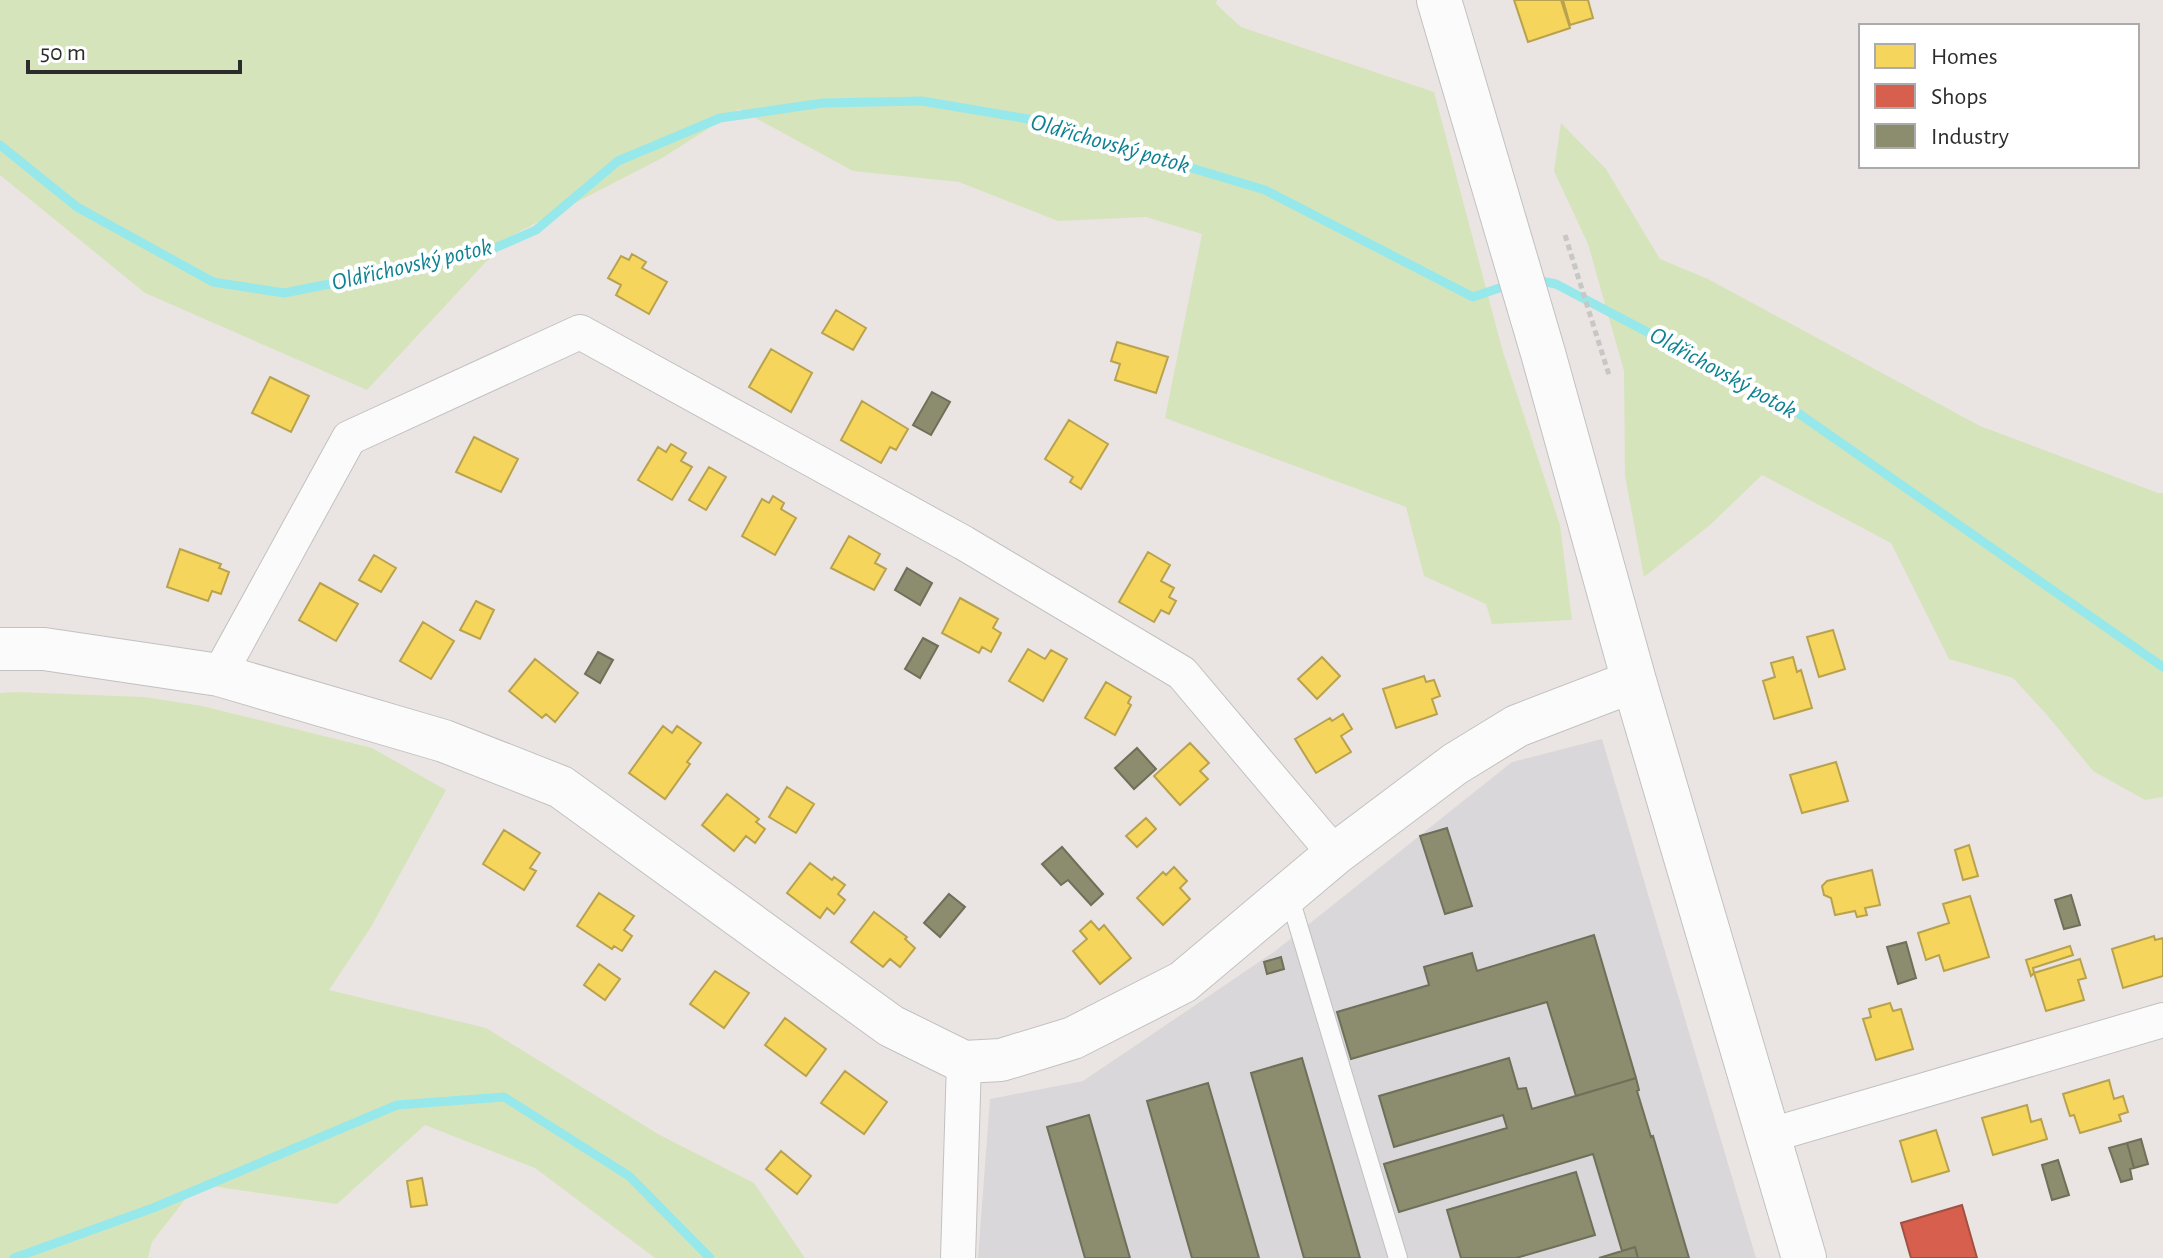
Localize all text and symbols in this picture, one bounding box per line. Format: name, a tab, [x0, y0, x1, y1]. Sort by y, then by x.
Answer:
scale bar	[28, 24, 240, 74]
legend	[1859, 24, 2139, 168]
text: 50 m	[40, 41, 86, 65]
text: Homes	[1931, 45, 1998, 69]
text: Shops	[1931, 85, 1987, 109]
water label: Oldřichovský potok	[1028, 110, 1192, 178]
text: Industry	[1931, 125, 2009, 149]
water label: Oldřichovský potok	[329, 235, 495, 295]
water label: Oldřichovský potok	[1646, 323, 1800, 423]

